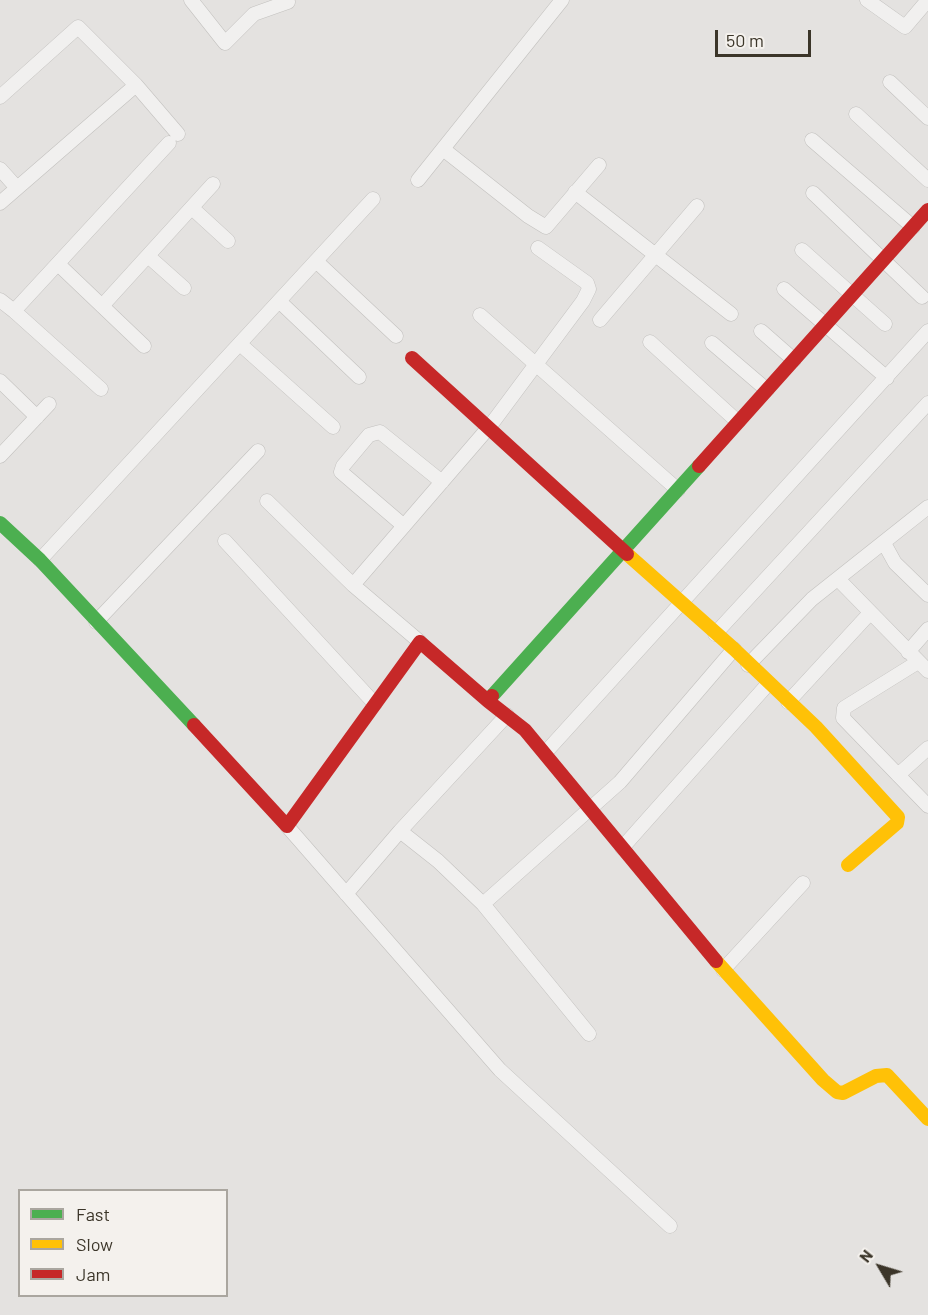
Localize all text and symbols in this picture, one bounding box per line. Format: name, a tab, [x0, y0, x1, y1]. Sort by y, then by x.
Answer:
scale bar	[718, 18, 814, 56]
text: 50 m	[726, 29, 764, 51]
legend	[18, 1189, 228, 1297]
text: Fast	[76, 1203, 110, 1225]
text: Slow	[76, 1233, 113, 1255]
north arrow	[850, 1237, 910, 1297]
text: N	[855, 1246, 876, 1266]
text: Jam	[76, 1263, 110, 1285]

